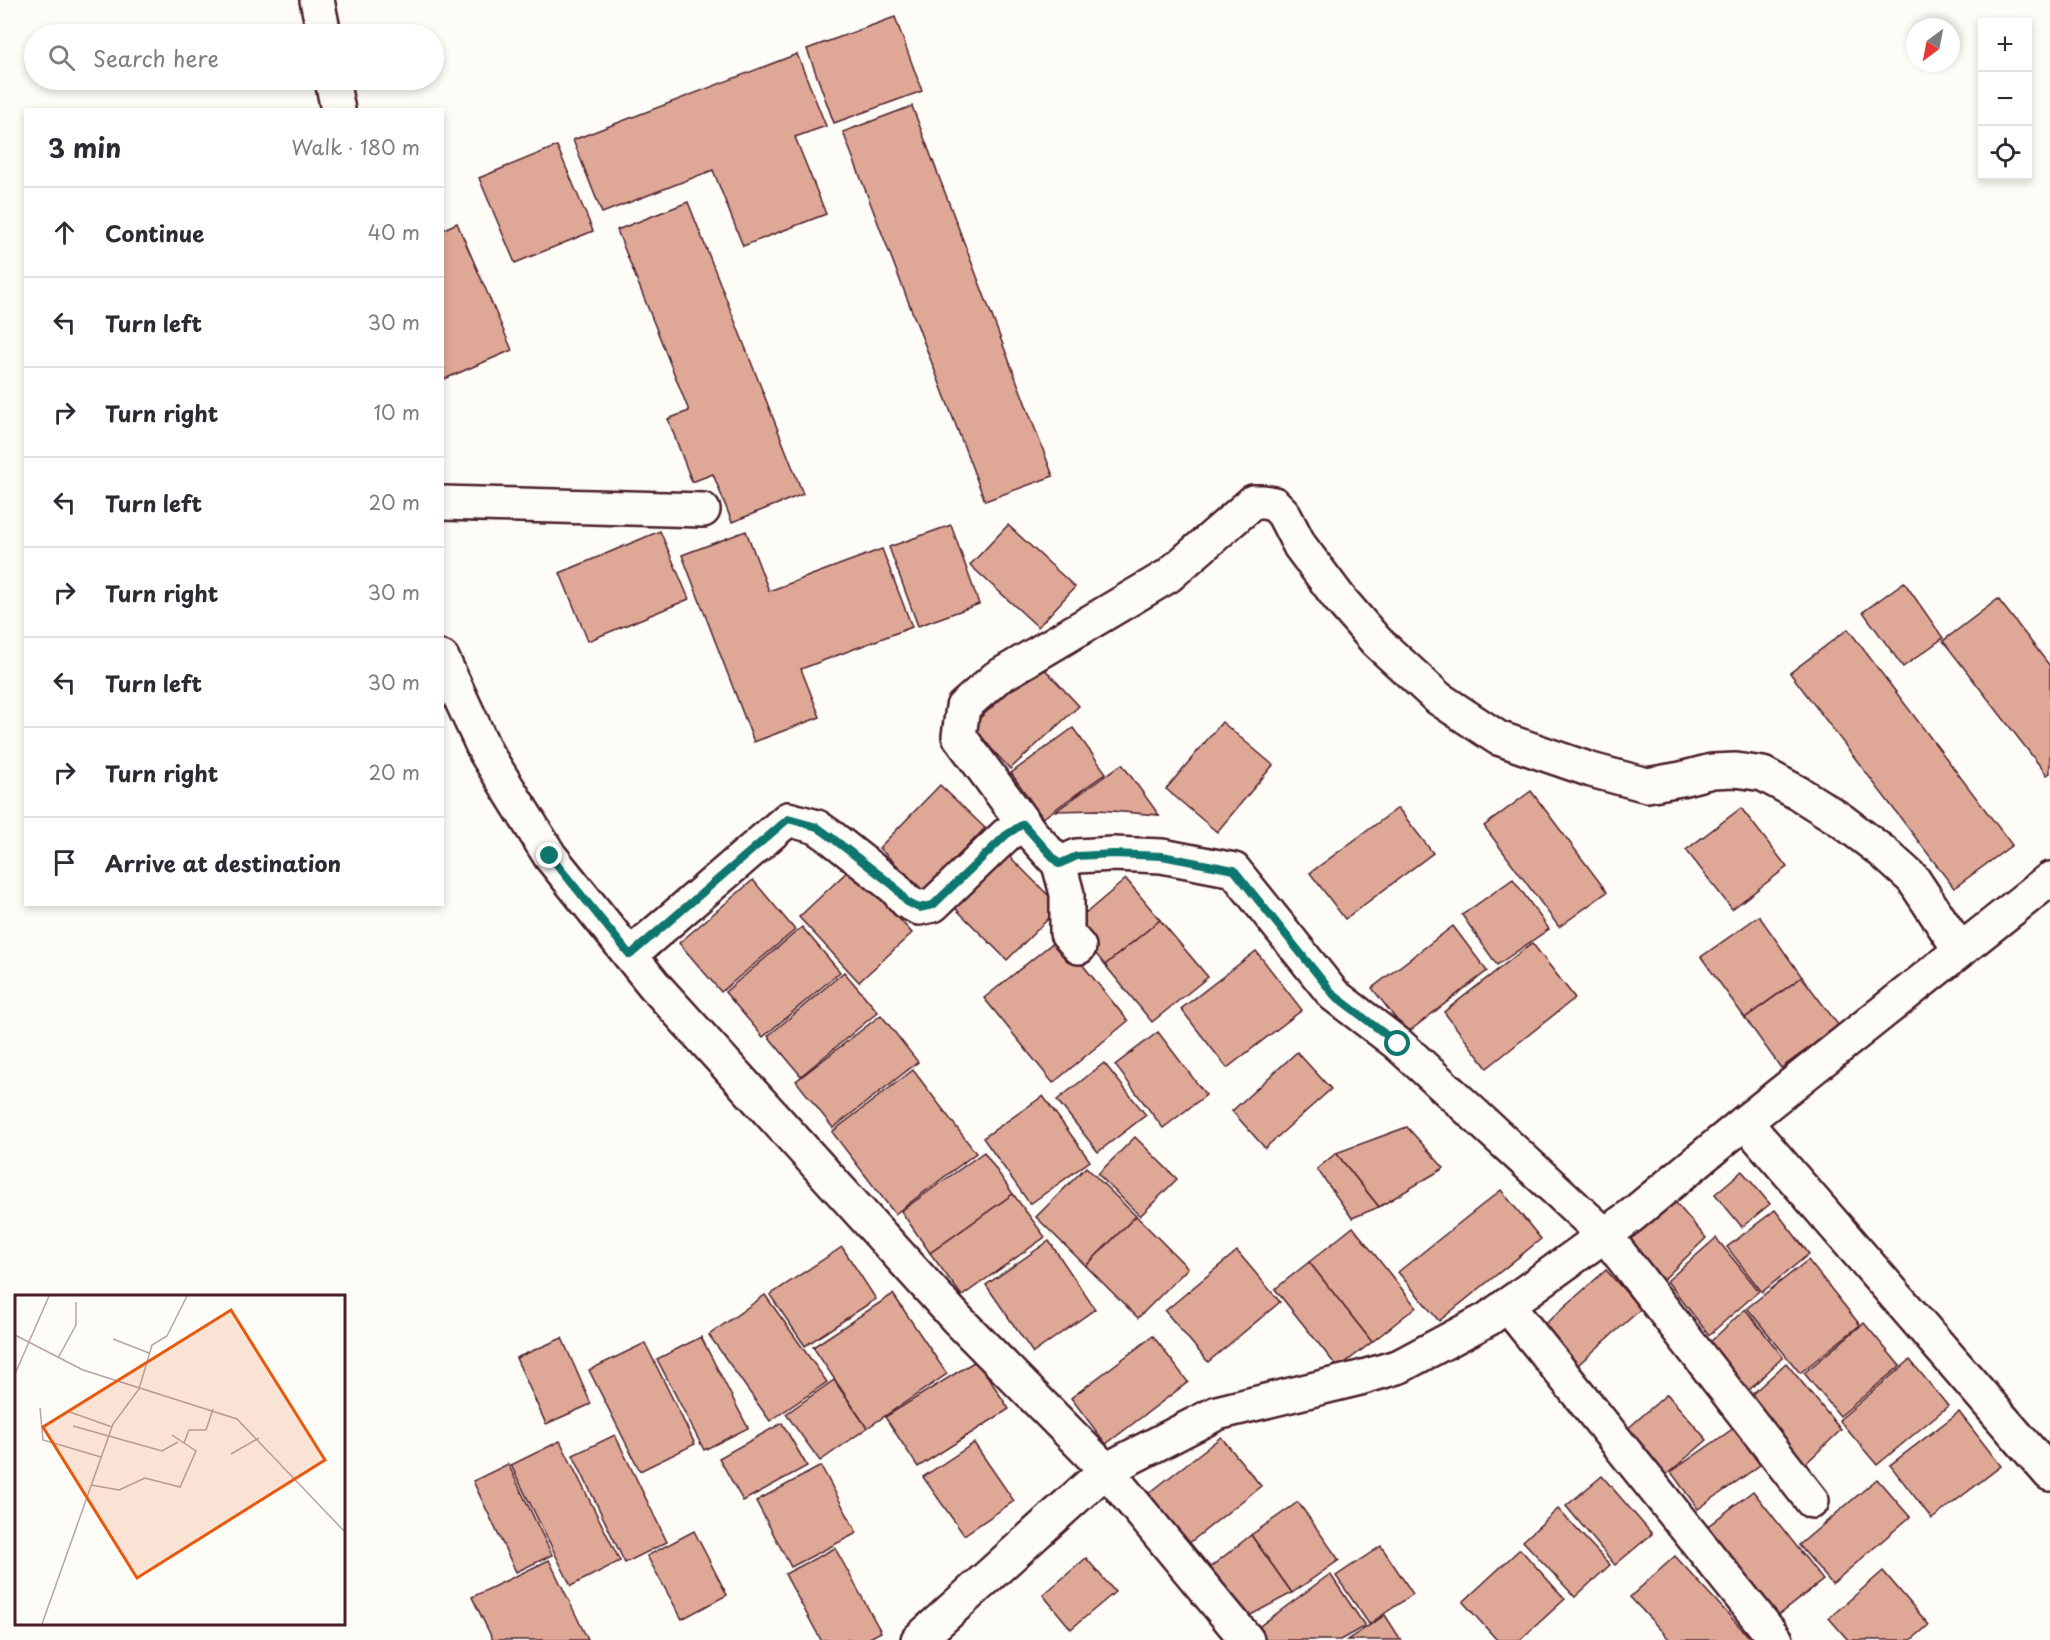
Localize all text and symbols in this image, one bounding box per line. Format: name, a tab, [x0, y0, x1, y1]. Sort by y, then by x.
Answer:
north arrow	[1906, 18, 1960, 72]
map controls	[1978, 18, 2032, 180]
button: +	[1978, 18, 2032, 72]
search box	[24, 24, 444, 90]
icon: search	[45, 41, 78, 74]
text: Search here	[93, 41, 219, 74]
button: −	[1978, 72, 2032, 126]
button: locate	[1978, 126, 2032, 180]
text: 3 min	[48, 128, 121, 167]
text: Walk · 180 m	[292, 132, 420, 162]
icon: ahead	[48, 216, 81, 249]
text: Continue	[105, 216, 204, 249]
text: 40 m	[368, 217, 420, 247]
icon: left	[48, 306, 81, 339]
text: Turn left	[105, 306, 202, 339]
text: 30 m	[367, 307, 420, 337]
icon: right	[48, 396, 81, 429]
text: Turn right	[105, 396, 218, 429]
text: 10 m	[373, 397, 420, 427]
icon: left	[48, 486, 81, 519]
text: Turn left	[105, 486, 202, 519]
text: 20 m	[368, 487, 420, 517]
icon: right	[48, 576, 81, 609]
text: Turn right	[105, 576, 218, 609]
text: 30 m	[367, 577, 420, 607]
icon: left	[48, 666, 81, 699]
text: Turn left	[105, 666, 202, 699]
text: 30 m	[367, 667, 420, 697]
icon: right	[48, 756, 81, 789]
text: Turn right	[105, 756, 218, 789]
text: 20 m	[368, 757, 420, 787]
route end	[536, 842, 562, 868]
icon: arrive	[48, 846, 81, 879]
text: Arrive at destination	[105, 846, 341, 879]
route start	[1384, 1030, 1410, 1056]
inset map	[15, 1295, 345, 1625]

